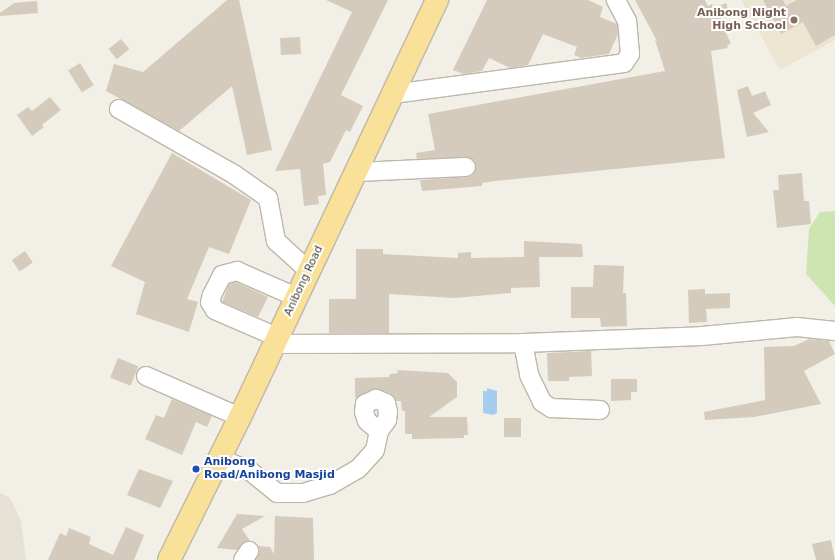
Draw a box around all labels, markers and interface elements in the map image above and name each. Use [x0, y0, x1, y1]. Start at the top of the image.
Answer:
place label: Anibong Night High School [697, 7, 786, 33]
marker: Anibong Night High School [789, 15, 799, 25]
street label: Anibong Road [282, 244, 326, 318]
place label: Anibong Road/Anibong Masjid [204, 456, 335, 482]
marker: Anibong Road/Anibong Masjid [191, 464, 201, 474]

